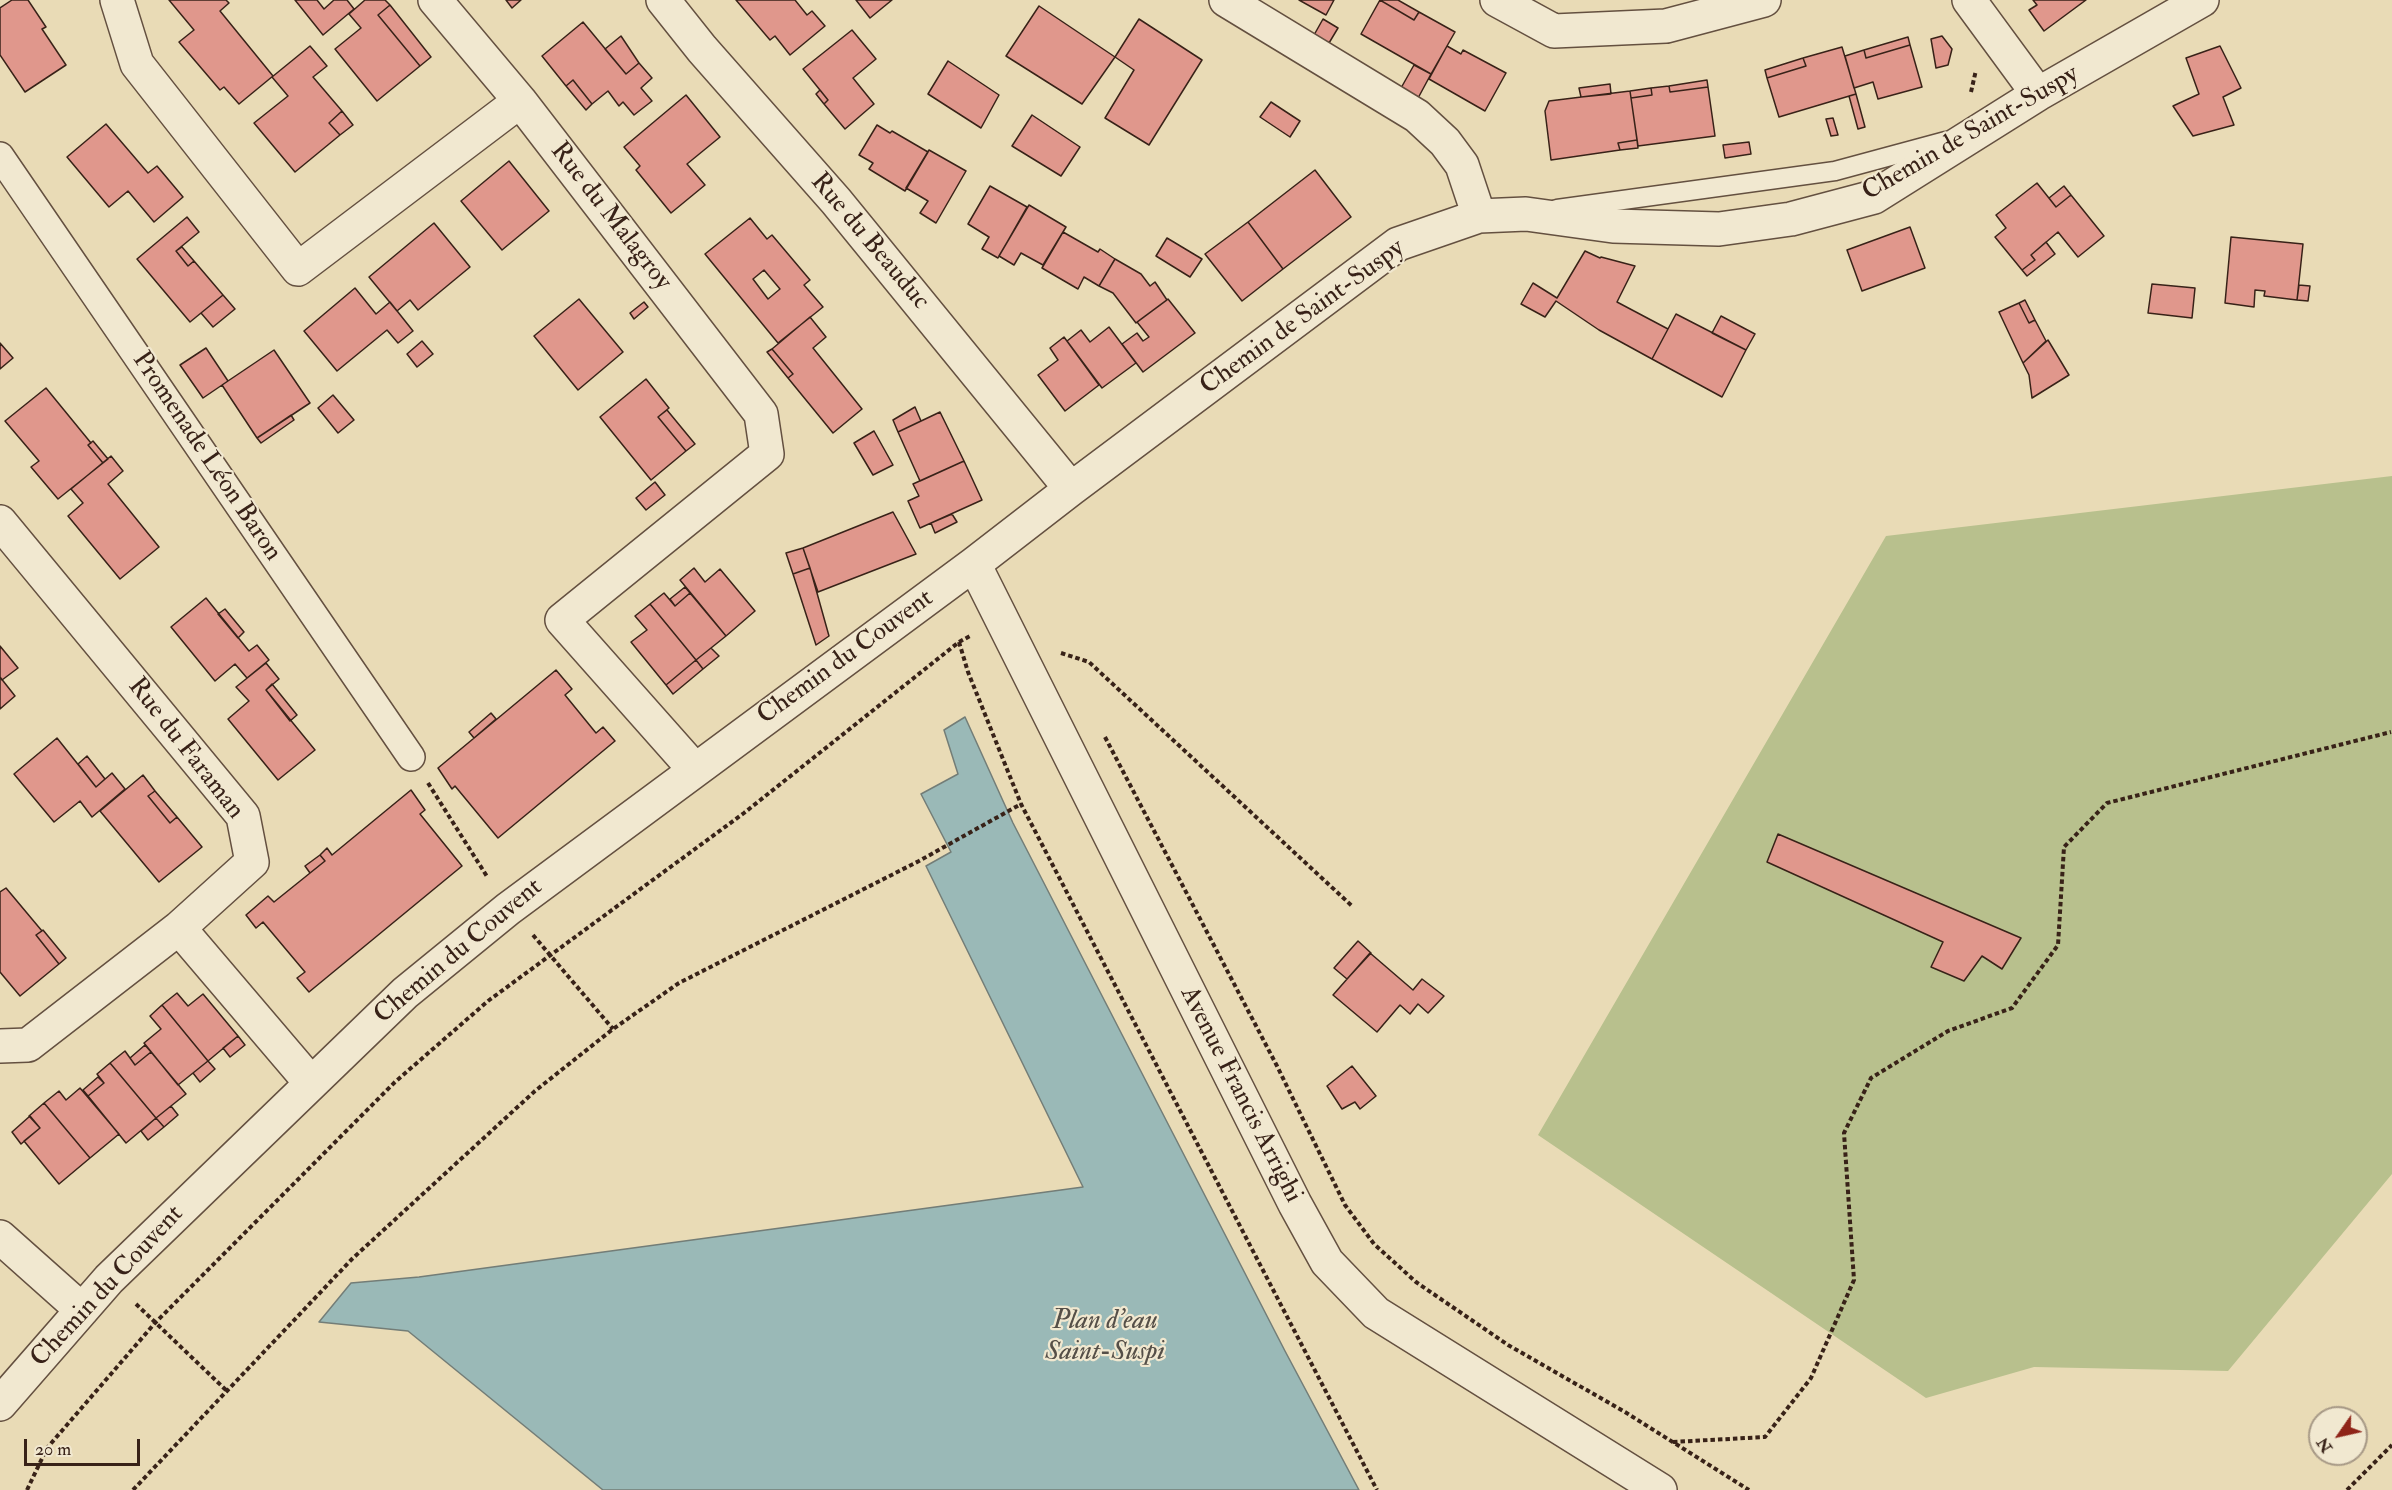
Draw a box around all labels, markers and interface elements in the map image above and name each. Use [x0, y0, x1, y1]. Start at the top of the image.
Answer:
street label: Chemin de Saint-Suspy [1857, 59, 2085, 209]
street label: Rue du Malagroy [543, 137, 677, 297]
street label: Rue du Beauduc [803, 167, 935, 317]
street label: Chemin de Saint-Suspy [1195, 233, 1411, 403]
street label: Promenade Léon Baron [124, 346, 288, 568]
street label: Chemin du Couvent [752, 584, 940, 732]
street label: Rue du Faraman [120, 672, 250, 826]
street label: Chemin du Couvent [369, 873, 549, 1031]
street label: Avenue Francis Arrighi [1172, 982, 1308, 1208]
street label: Chemin du Couvent [25, 1200, 191, 1374]
water label: Plan d'eau Saint-Suspi [1045, 1306, 1165, 1369]
north arrow [2308, 1406, 2368, 1466]
scale bar [27, 1427, 142, 1465]
text: N [2312, 1433, 2337, 1456]
text: 20 m [35, 1438, 71, 1461]

